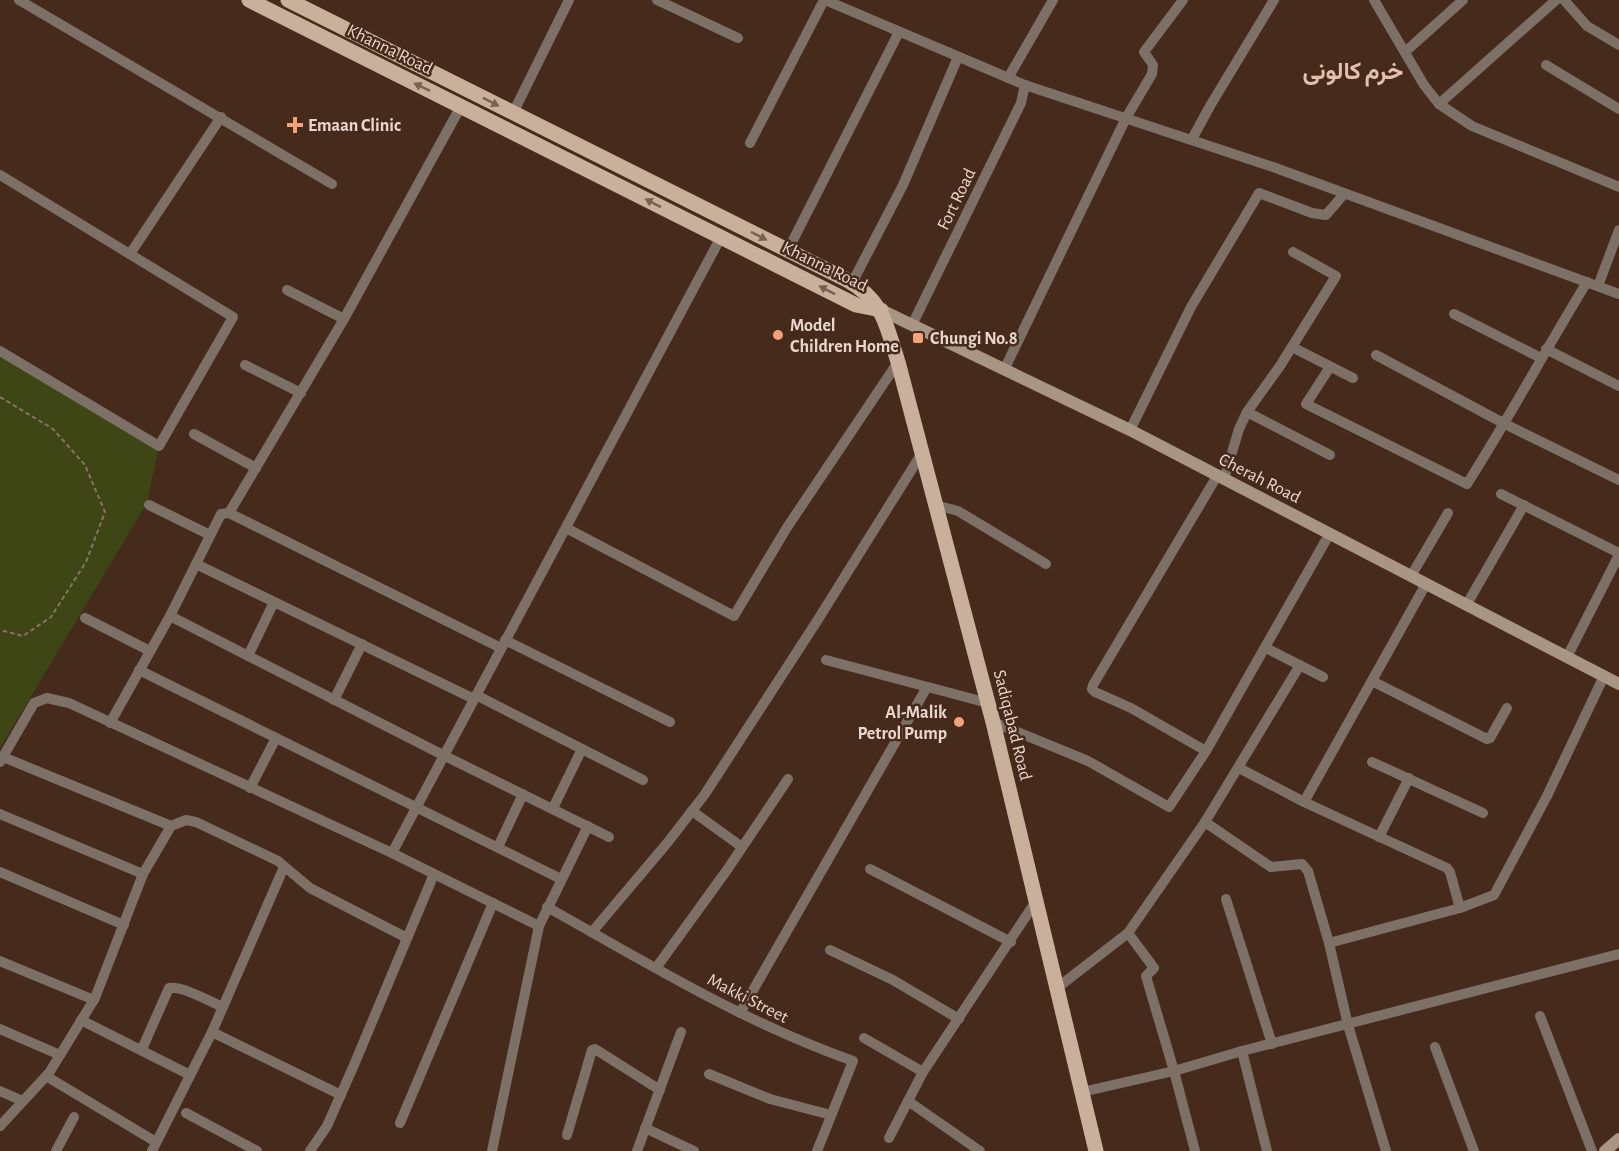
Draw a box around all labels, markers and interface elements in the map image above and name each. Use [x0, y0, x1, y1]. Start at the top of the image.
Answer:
street label: Khanna Road [344, 21, 435, 78]
district label: خرم کالونی [1303, 60, 1403, 87]
one-way arrow [414, 82, 431, 91]
one-way arrow [482, 97, 499, 106]
marker: Emaan Clinic [286, 116, 304, 134]
place label: Emaan Clinic [308, 117, 401, 135]
street label: Fort Road [934, 166, 979, 233]
one-way arrow [644, 198, 661, 207]
one-way arrow [751, 231, 768, 240]
street label: Khanna Road [779, 238, 870, 295]
one-way arrow [818, 286, 836, 296]
place label: Model Children Home [790, 317, 899, 356]
marker: Model Children Home [771, 328, 785, 342]
place label: Chungi No.8 [930, 330, 1018, 348]
marker: Chungi No.8 [911, 331, 925, 345]
street label: Cherah Road [1216, 451, 1303, 507]
street label: Sadiqabad Road [990, 668, 1034, 782]
place label: Al-Malik Petrol Pump [857, 704, 947, 743]
marker: Al-Malik Petrol Pump [952, 715, 966, 729]
street label: Makki Street [704, 971, 791, 1027]

